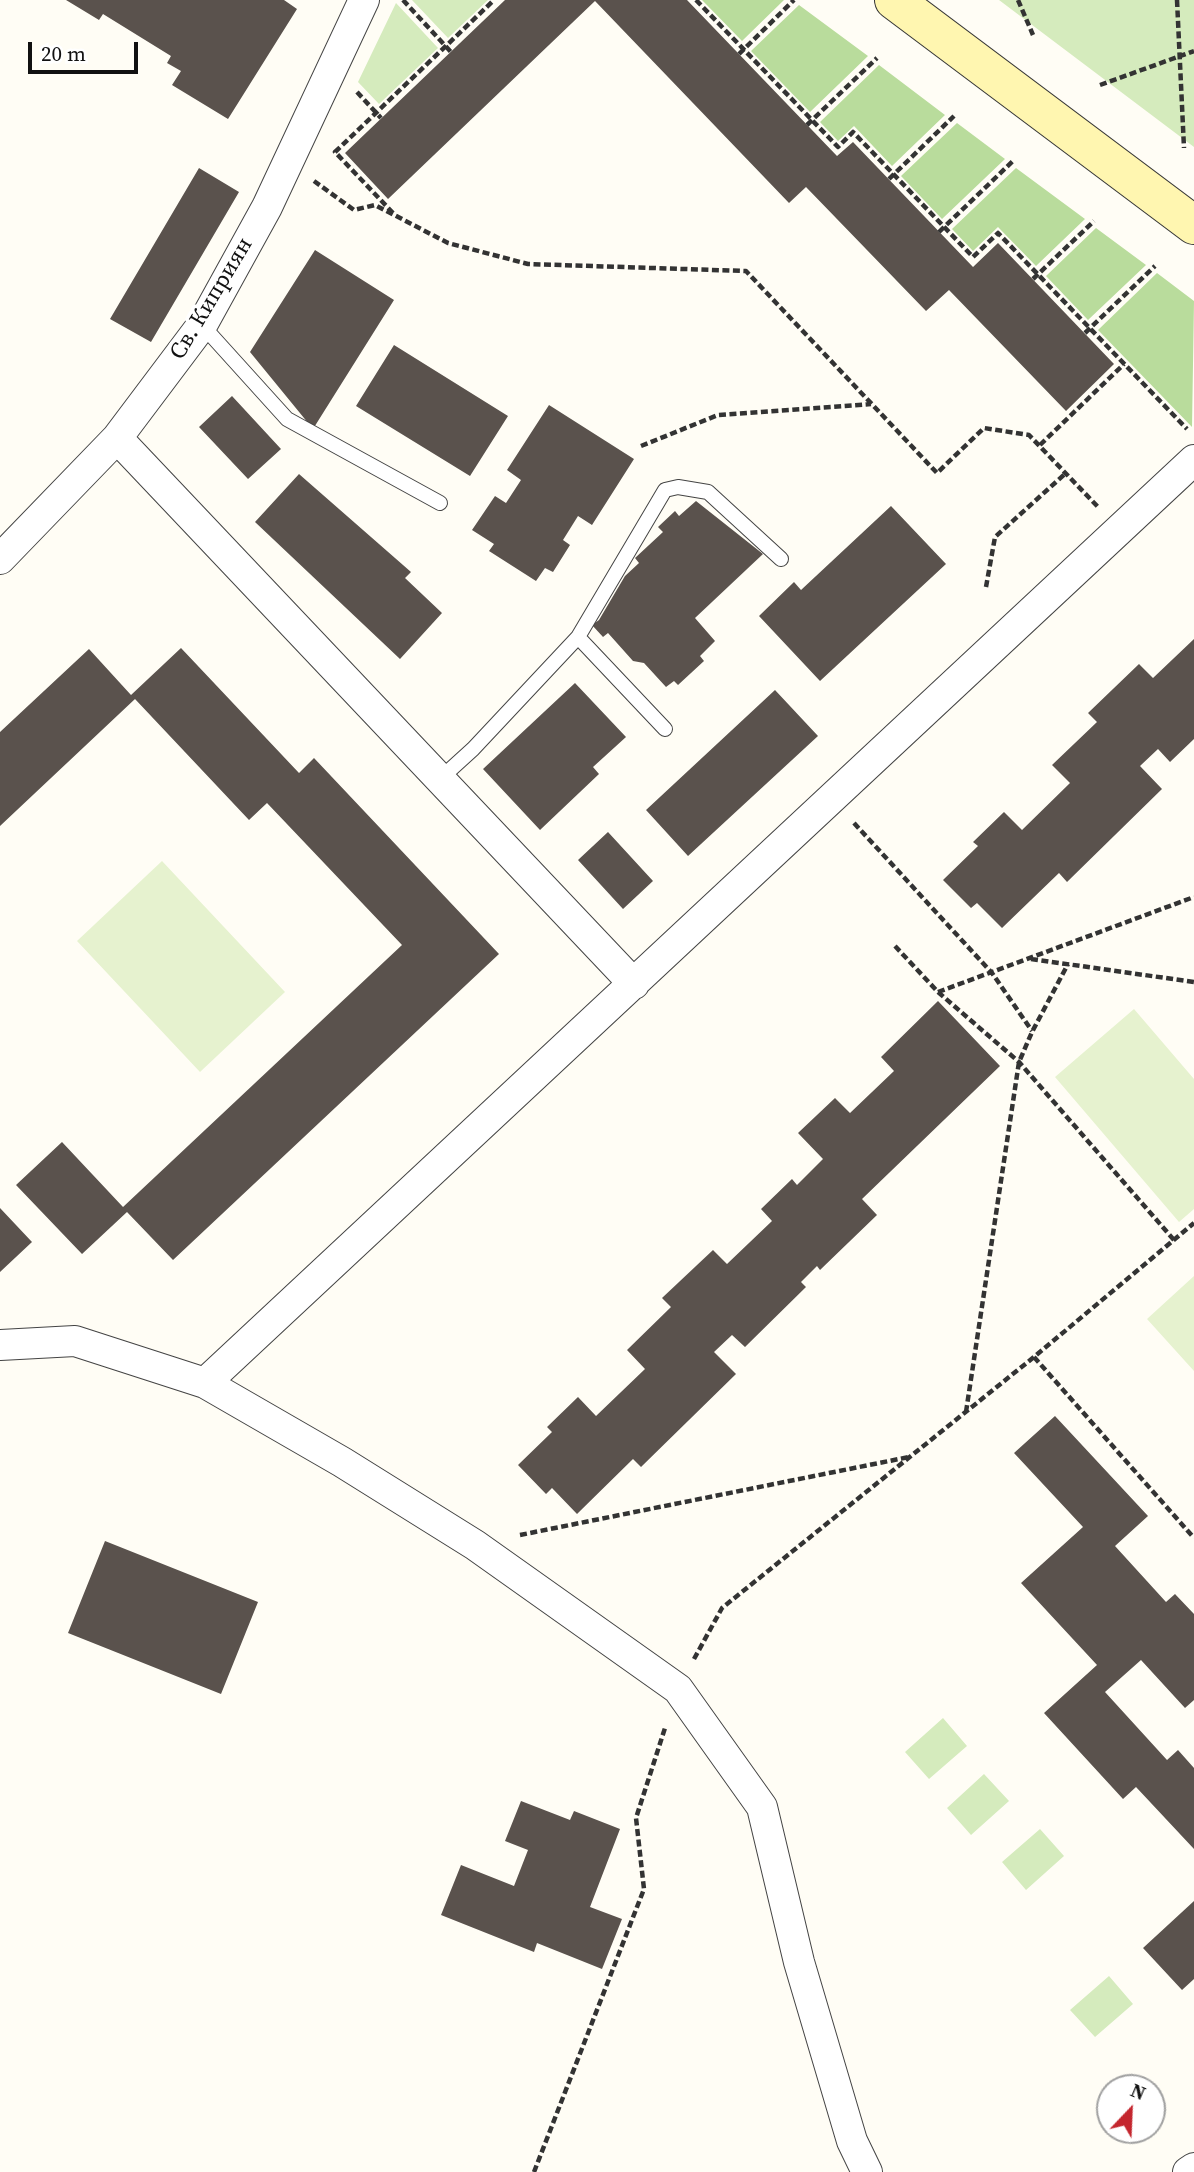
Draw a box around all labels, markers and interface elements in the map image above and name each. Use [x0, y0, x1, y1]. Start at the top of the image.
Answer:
scale bar [32, 28, 142, 72]
text: 20 m [41, 39, 86, 68]
street label: Св. Киприян [165, 233, 259, 365]
north arrow [1096, 2074, 1166, 2144]
text: N [1127, 2077, 1150, 2106]

